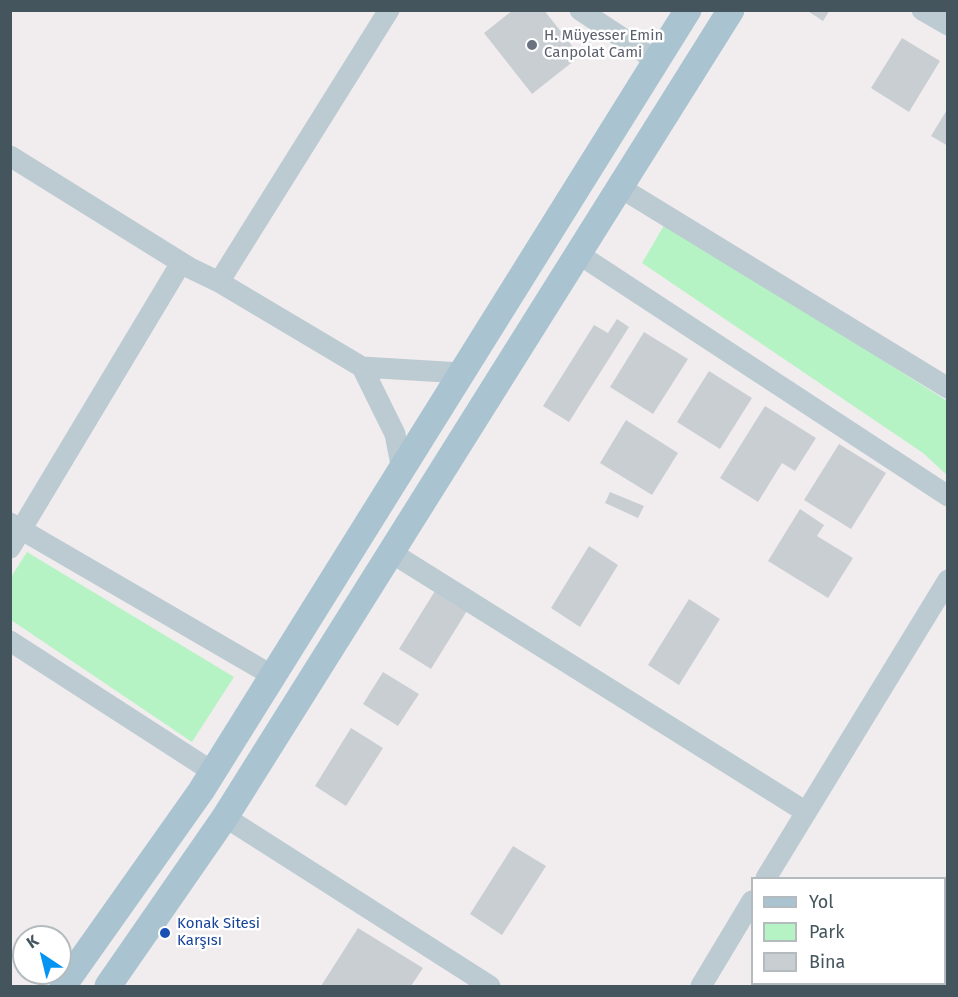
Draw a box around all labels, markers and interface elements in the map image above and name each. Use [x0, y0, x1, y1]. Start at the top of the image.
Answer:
place label: H. Müyesser Emin Canpolat Cami [544, 27, 663, 62]
marker: H. Müyesser Emin Canpolat Cami [525, 38, 539, 52]
legend [751, 877, 946, 985]
text: Yol [809, 891, 834, 913]
place label: Konak Sitesi Karşısı [177, 915, 260, 950]
text: Park [809, 921, 844, 943]
north arrow [12, 925, 72, 985]
marker: Konak Sitesi Karşısı [158, 926, 172, 940]
text: K [23, 931, 42, 952]
text: Bina [809, 951, 845, 973]

